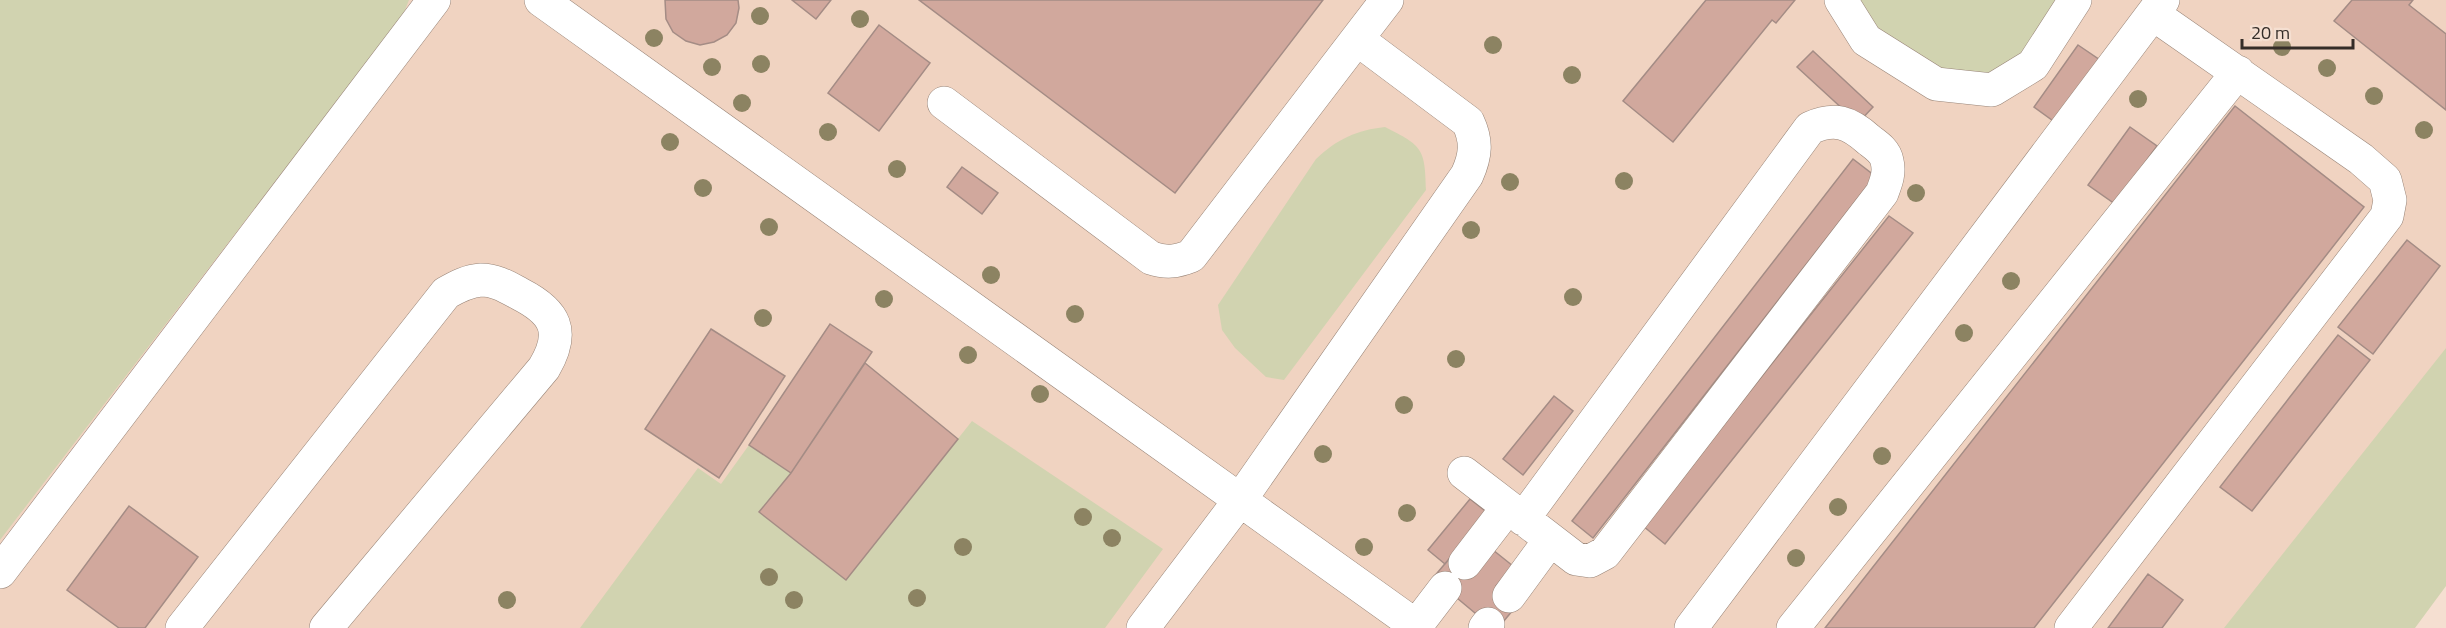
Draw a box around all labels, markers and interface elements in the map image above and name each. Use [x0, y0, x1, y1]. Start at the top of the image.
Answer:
scale bar [2242, 12, 2353, 50]
text: 20 m [2251, 19, 2290, 46]

